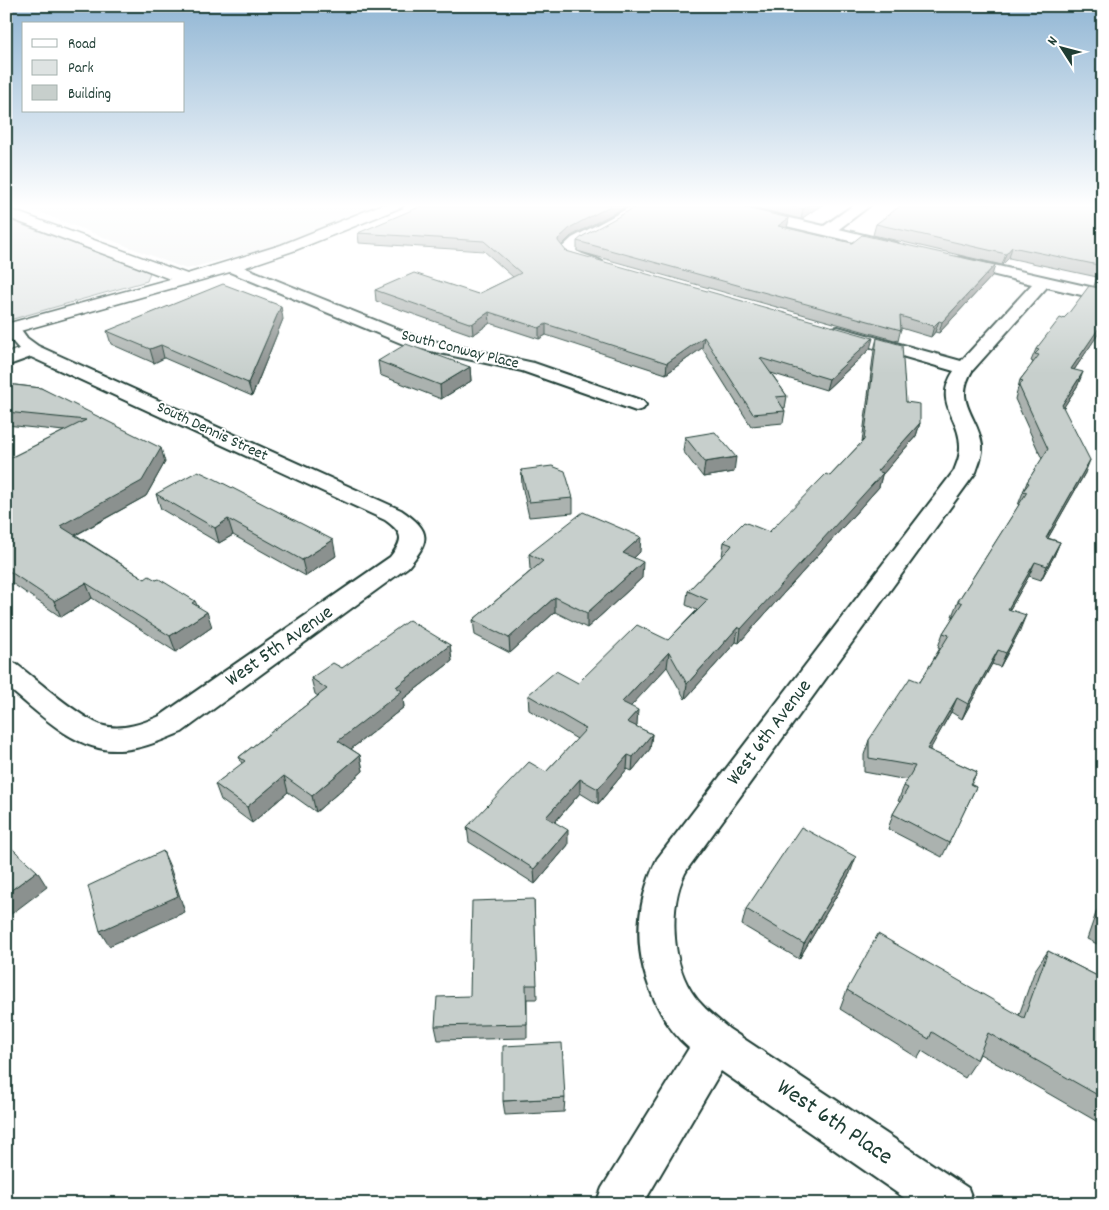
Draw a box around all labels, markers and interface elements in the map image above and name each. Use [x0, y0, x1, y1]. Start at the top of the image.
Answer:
legend [22, 22, 185, 112]
north arrow [1036, 22, 1086, 72]
text: N [1043, 33, 1063, 50]
text: Road [68, 34, 96, 56]
text: Park [68, 58, 94, 80]
text: Building [68, 84, 111, 106]
street label: South Conway Place [399, 324, 521, 376]
street label: South Dennis Street [153, 396, 271, 468]
street label: West 5th Avenue [220, 599, 340, 695]
street label: West 6th Avenue [721, 674, 819, 792]
street label: West 6th Place [769, 1071, 899, 1175]

